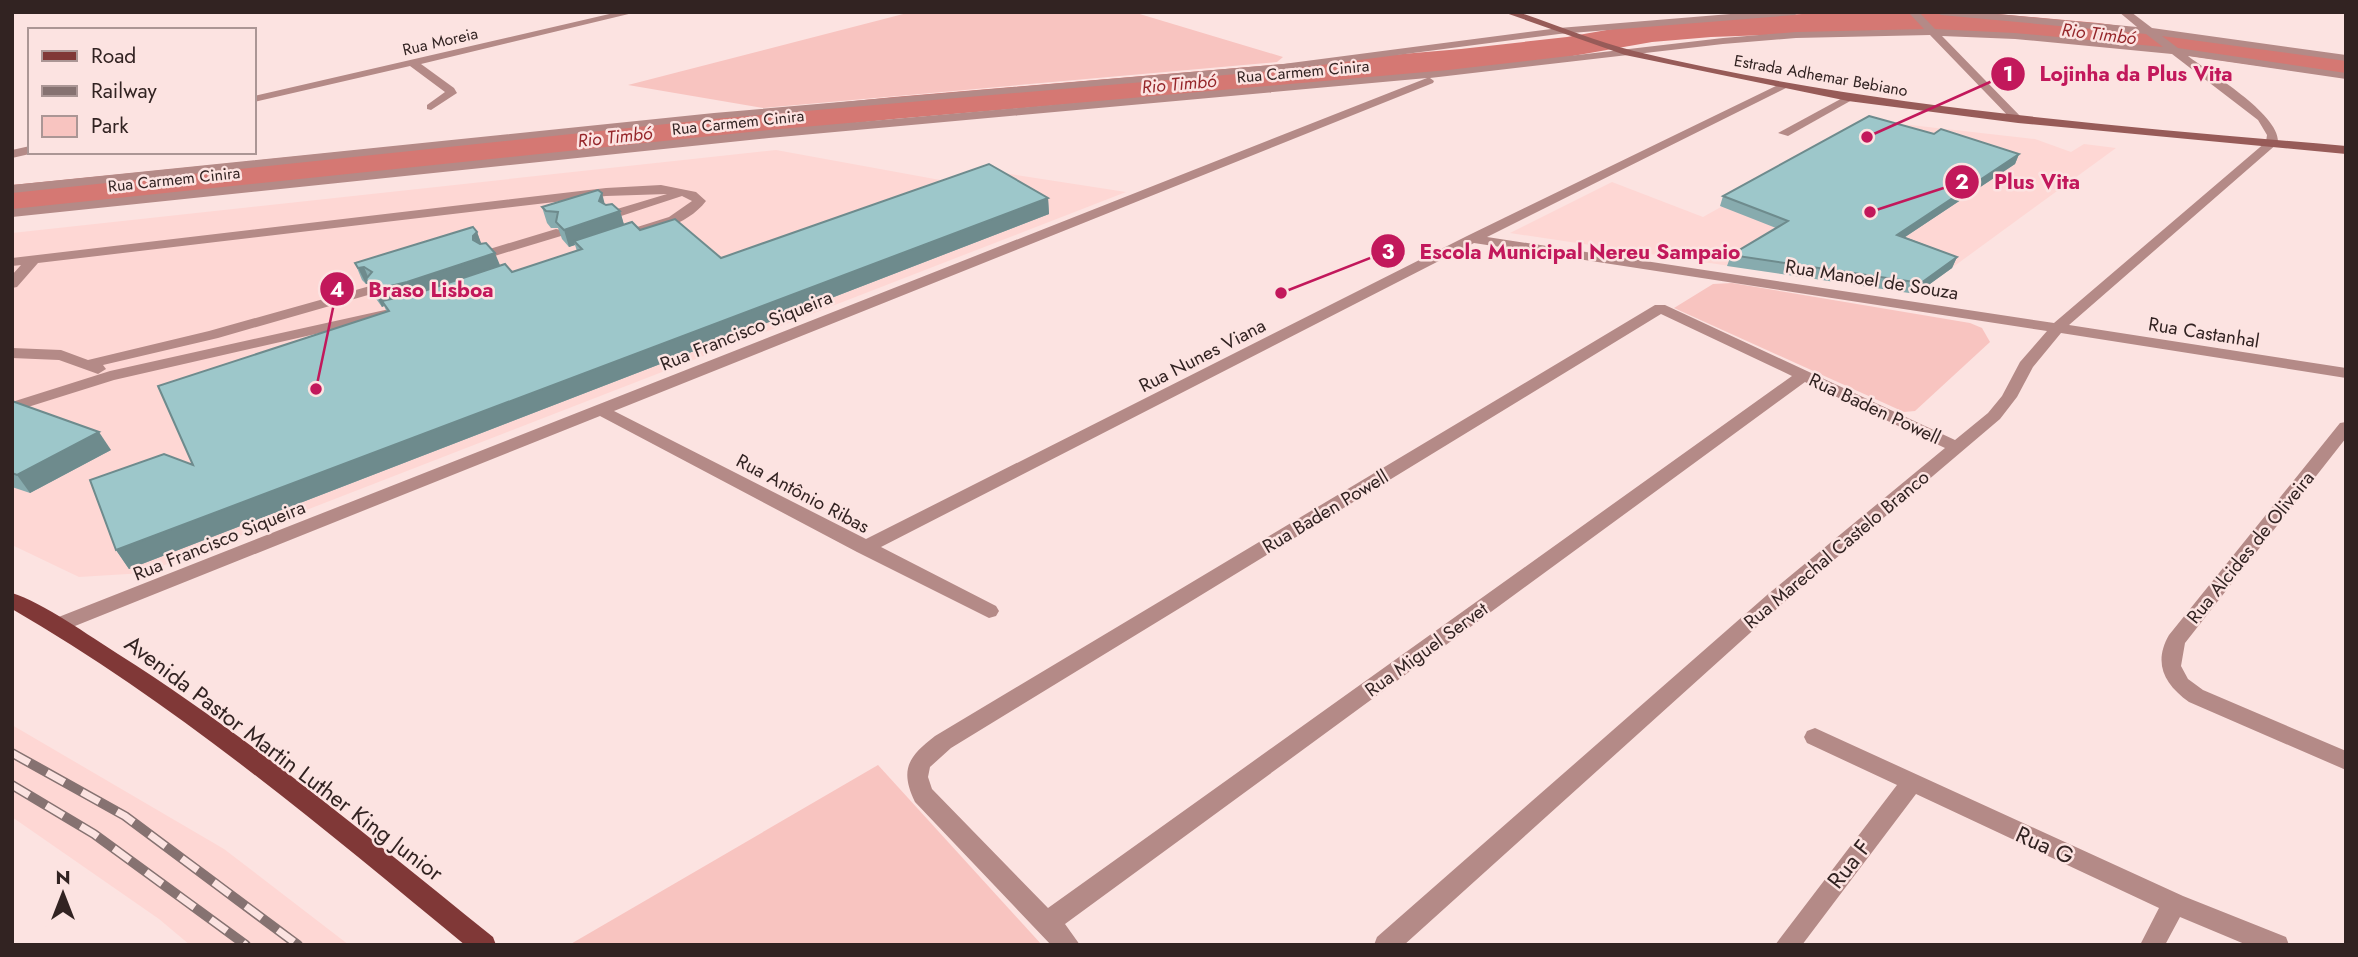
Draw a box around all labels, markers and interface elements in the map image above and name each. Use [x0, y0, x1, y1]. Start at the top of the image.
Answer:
water label: Rio Timbó [2060, 17, 2138, 52]
street label: Rua Moreia [400, 22, 480, 61]
legend [28, 28, 256, 154]
text: Road [91, 41, 136, 71]
street label: Estrada Adhemar Bebiano [1732, 49, 1910, 102]
callout: Lojinha da Plus Vita [1991, 53, 2247, 95]
street label: Rua Carmem Cinira [1236, 54, 1370, 89]
text: 1 [2003, 59, 2013, 89]
text: Lojinha da Plus Vita [2039, 59, 2233, 89]
water label: Rio Timbó [1140, 68, 1218, 100]
text: Railway [91, 76, 157, 106]
street label: Rua Carmem Cinira [671, 104, 805, 141]
text: Park [91, 111, 129, 141]
water label: Rio Timbó [576, 120, 654, 154]
street label: Rua Carmem Cinira [107, 161, 241, 198]
callout: Plus Vita [1945, 161, 2094, 203]
text: 2 [1955, 167, 1969, 197]
text: Plus Vita [1994, 167, 2080, 197]
callout: Escola Municipal Nereu Sampaio [1371, 230, 1755, 272]
text: 3 [1381, 237, 1395, 267]
text: Escola Municipal Nereu Sampaio [1420, 237, 1740, 267]
street label: Rua Manoel de Souza [1783, 252, 1961, 307]
callout: Braso Lisboa [320, 268, 508, 310]
text: 4 [330, 275, 344, 305]
text: Braso Lisboa [368, 275, 494, 305]
street label: Rua Francisco Siqueira [656, 284, 836, 377]
street label: Rua Castanhal [2146, 310, 2262, 355]
street label: Rua Nunes Viana [1134, 312, 1270, 399]
street label: Rua Baden Powell [1804, 366, 1945, 451]
street label: Rua Antônio Ribas [731, 447, 874, 540]
street label: Rua Baden Powell [1257, 463, 1393, 560]
street label: Rua Marechal Castelo Branco [1738, 464, 1935, 635]
street label: Rua Alcides de Oliveira [2180, 465, 2320, 629]
street label: Rua Francisco Siqueira [129, 494, 309, 587]
street label: Rua Miguel Servet [1359, 595, 1494, 703]
street label: Avenida Pastor Martin Luther King Junior [118, 627, 451, 889]
street label: Rua G [2010, 817, 2080, 873]
street label: Rua F [1819, 832, 1879, 896]
north arrow [28, 859, 98, 929]
text: N [55, 864, 71, 891]

